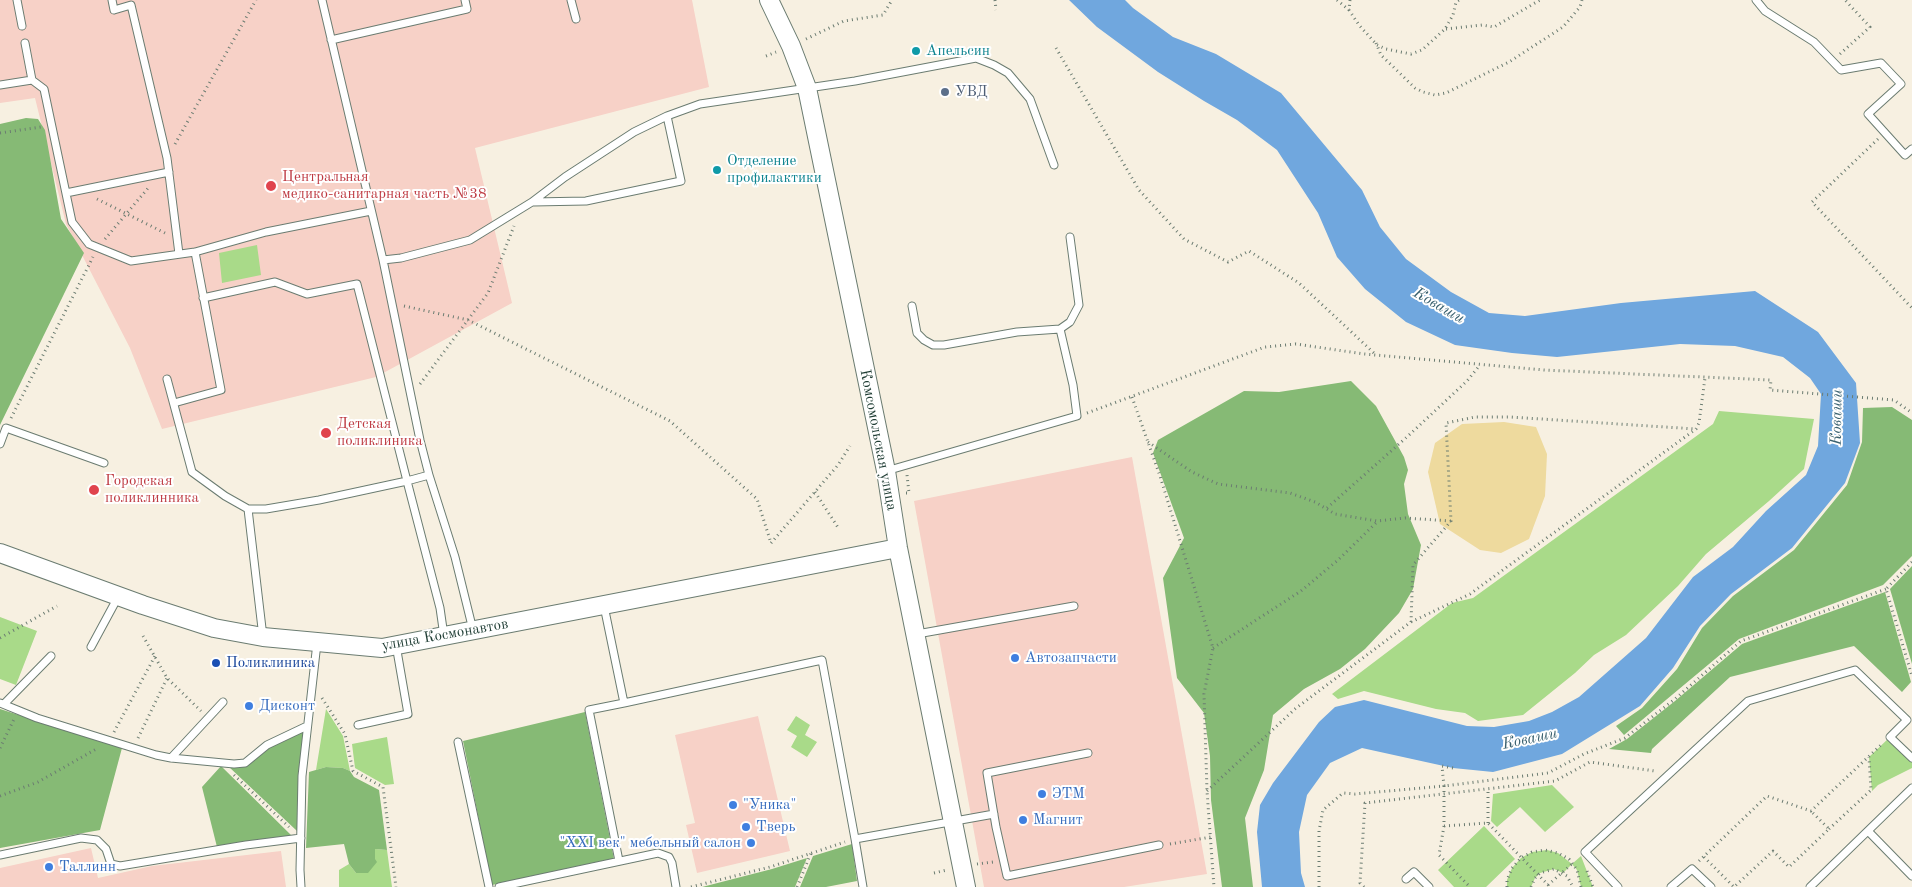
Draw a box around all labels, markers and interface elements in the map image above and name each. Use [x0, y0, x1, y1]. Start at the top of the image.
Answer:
place label: Апельсин [926, 42, 990, 60]
marker: Апельсин [910, 45, 922, 57]
place label: УВД [955, 83, 988, 101]
marker: УВД [939, 86, 951, 98]
place label: Отделение профилактики [727, 152, 822, 187]
marker: Отделение профилактики [711, 164, 723, 176]
place label: Центральная медико-санитарная часть №38 [282, 168, 487, 203]
marker: Центральная медико-санитарная часть №38 [264, 179, 278, 193]
water label: Коваши [1410, 284, 1468, 328]
street label: Комсомольская улица [855, 368, 901, 512]
water label: Коваши [1827, 389, 1847, 445]
place label: Детская поликлиника [337, 415, 423, 450]
marker: Детская поликлиника [319, 426, 333, 440]
place label: Городская поликлинника [105, 472, 199, 507]
marker: Городская поликлинника [87, 483, 101, 497]
street label: улица Космонавтов [380, 615, 510, 655]
place label: Автозапчасти [1025, 649, 1117, 667]
marker: Автозапчасти [1009, 652, 1021, 664]
place label: Поликлиника [226, 654, 315, 672]
marker: Поликлиника [210, 657, 222, 669]
place label: Дисконт [259, 697, 315, 715]
marker: Дисконт [243, 700, 255, 712]
water label: Коваши [1501, 724, 1559, 754]
place label: ЭТМ [1052, 785, 1085, 803]
marker: ЭТМ [1036, 788, 1048, 800]
place label: "Уника" [743, 796, 796, 814]
marker: "Уника" [727, 799, 739, 811]
place label: Магнит [1033, 811, 1083, 829]
marker: Магнит [1017, 814, 1029, 826]
place label: Тверь [756, 818, 796, 836]
marker: Тверь [740, 821, 752, 833]
place label: "XXI век" мебельный салон [560, 834, 741, 852]
marker: "XXI век" мебельный салон [745, 837, 757, 849]
place label: Таллинн [59, 858, 116, 876]
marker: Таллинн [43, 861, 55, 873]

